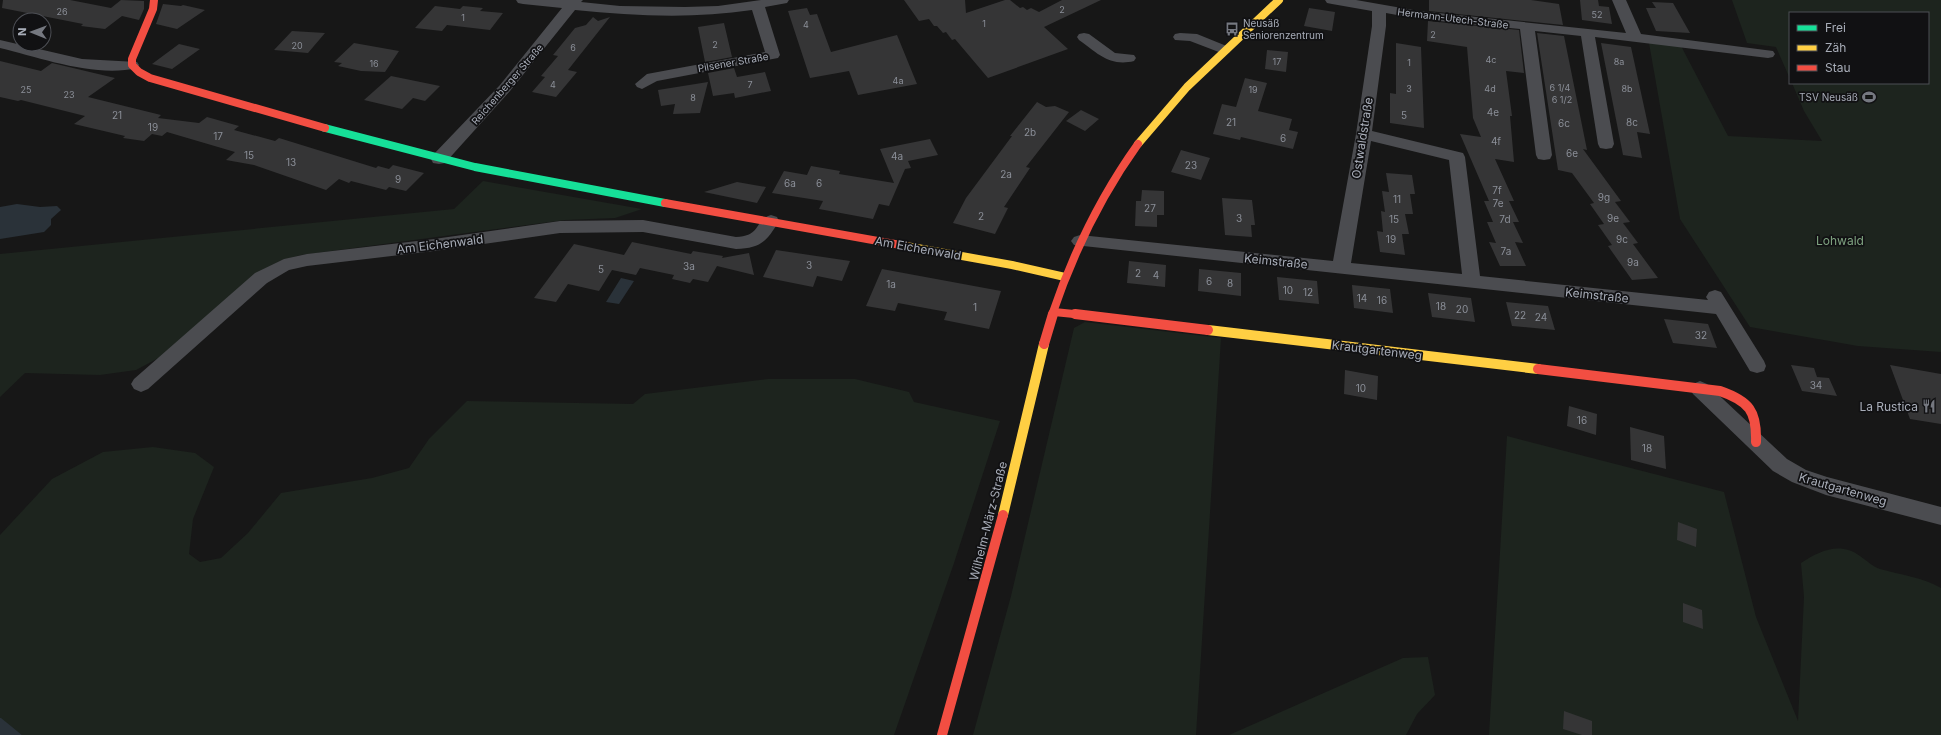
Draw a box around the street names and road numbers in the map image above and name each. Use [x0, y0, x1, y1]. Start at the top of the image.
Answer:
street label: Hermann-Utech-Straße [1397, 5, 1509, 31]
street label: Reichenberger Straße [469, 41, 545, 127]
street label: Pilsener Straße [697, 50, 770, 74]
street label: Ostwaldstraße [1348, 96, 1376, 180]
street label: Am Eichenwald [396, 231, 484, 257]
street label: Am Eichenwald [874, 233, 962, 263]
street label: Keimstraße [1243, 250, 1309, 272]
street label: Keimstraße [1564, 284, 1630, 306]
street label: Krautgartenweg [1331, 337, 1423, 363]
street label: Wilhelm-März-Straße [966, 460, 1010, 582]
street label: Krautgartenweg [1797, 469, 1889, 509]

